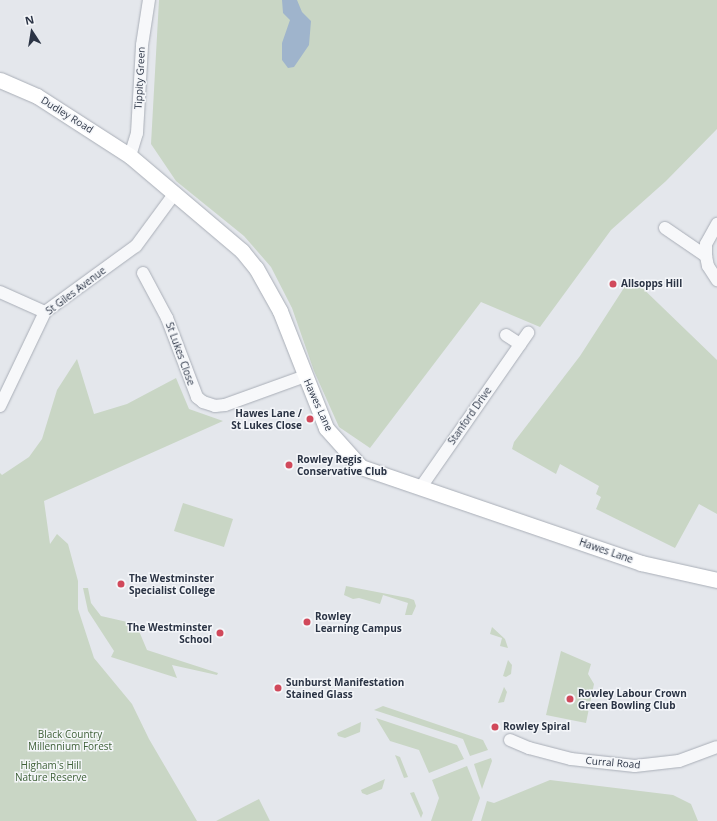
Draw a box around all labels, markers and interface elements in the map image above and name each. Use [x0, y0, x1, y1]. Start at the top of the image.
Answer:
north arrow [12, 12, 52, 52]
text: N [23, 12, 35, 28]
street label: Tippity Green [132, 46, 148, 110]
street label: Dudley Road [39, 94, 95, 136]
street label: St Giles Avenue [44, 265, 108, 317]
place label: Allsopps Hill [621, 278, 682, 290]
marker: Allsopps Hill [608, 279, 618, 289]
street label: St Lukes Close [163, 321, 197, 387]
street label: Hawes Lane [301, 377, 335, 433]
street label: Stanford Drive [446, 385, 494, 447]
place label: Hawes Lane / St Lukes Close [231, 407, 302, 430]
marker: Hawes Lane / St Lukes Close [305, 414, 315, 424]
place label: Rowley Regis Conservative Club [297, 453, 387, 476]
marker: Rowley Regis Conservative Club [284, 460, 294, 470]
street label: Hawes Lane [577, 536, 635, 566]
place label: The Westminster Specialist College [129, 572, 215, 596]
marker: The Westminster Specialist College [116, 579, 126, 589]
place label: Rowley Learning Campus [315, 610, 402, 634]
marker: Rowley Learning Campus [302, 617, 312, 627]
place label: The Westminster School [127, 621, 212, 644]
marker: The Westminster School [215, 628, 225, 638]
place label: Sunburst Manifestation Stained Glass [286, 676, 404, 700]
marker: Sunburst Manifestation Stained Glass [273, 683, 283, 693]
place label: Rowley Labour Crown Green Bowling Club [578, 687, 687, 710]
marker: Rowley Labour Crown Green Bowling Club [565, 694, 575, 704]
place label: Rowley Spiral [503, 721, 570, 733]
marker: Rowley Spiral [490, 722, 500, 732]
park label: Black Country Millennium Forest [28, 728, 112, 752]
street label: Curral Road [585, 755, 641, 771]
park label: Higham's Hill Nature Reserve [15, 759, 87, 782]

